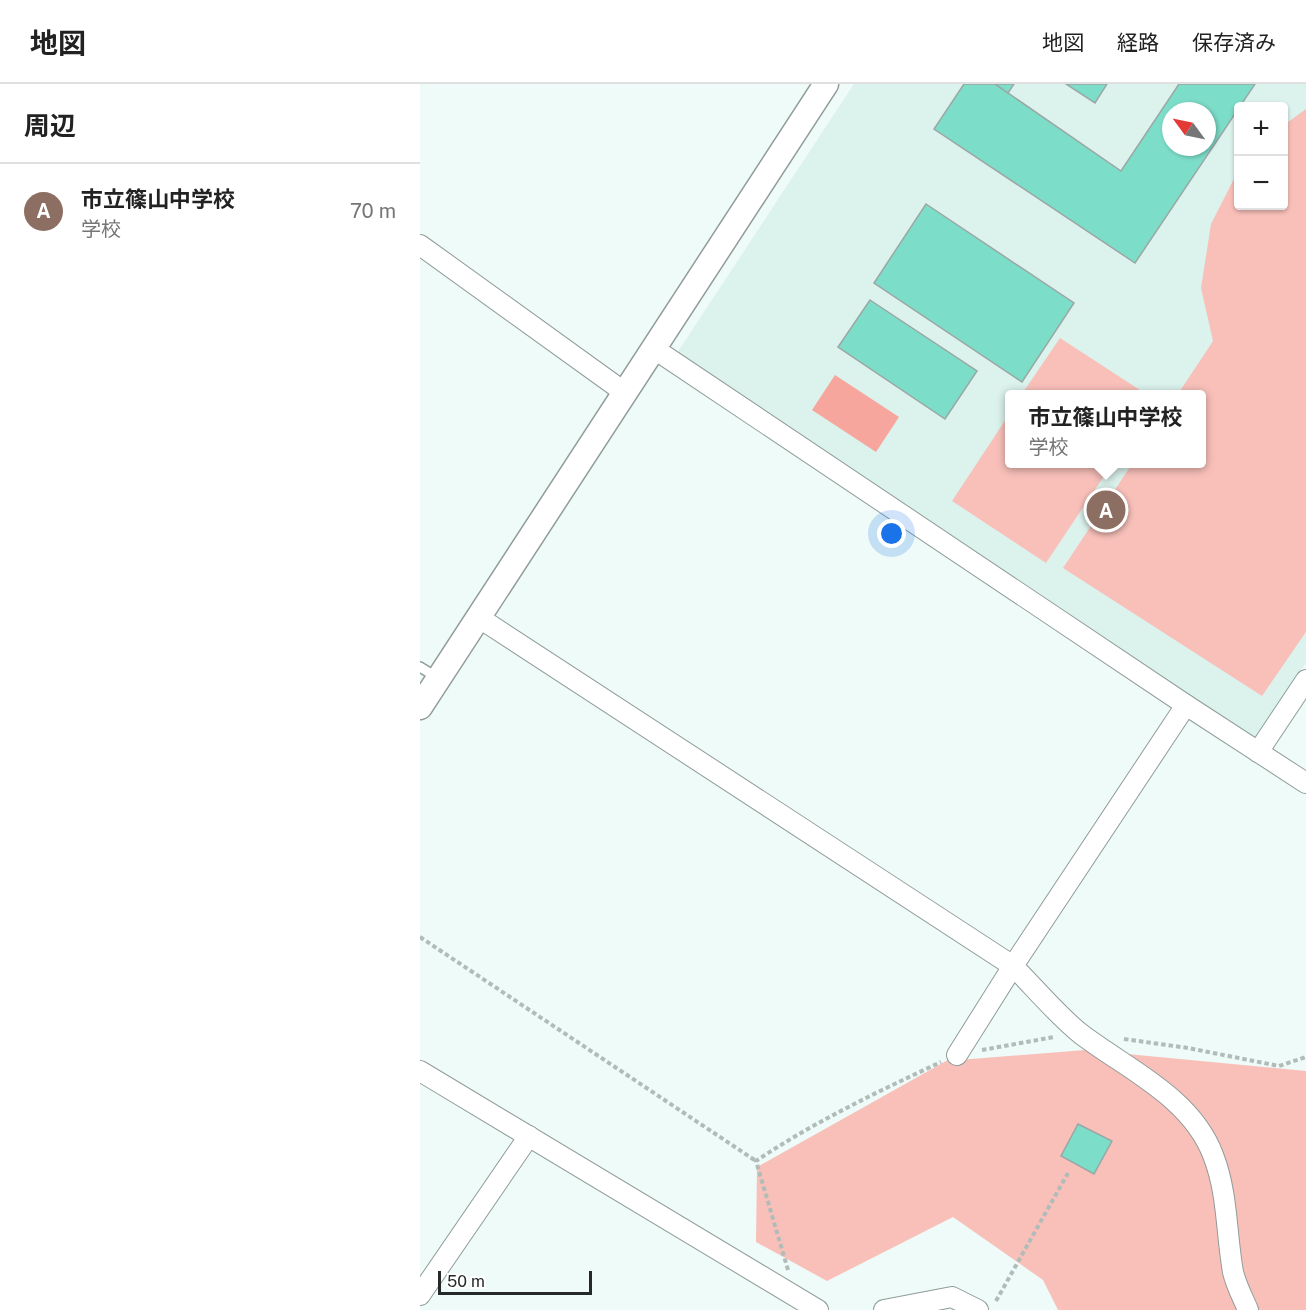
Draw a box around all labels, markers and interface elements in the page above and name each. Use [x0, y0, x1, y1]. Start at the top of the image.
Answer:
text: 地図 [30, 26, 86, 59]
text: 地図 [1042, 30, 1084, 55]
text: 経路 [1117, 30, 1159, 55]
text: 保存済み [1192, 30, 1276, 55]
north arrow [1162, 102, 1216, 156]
map controls [1234, 102, 1288, 210]
button: + [1234, 102, 1288, 156]
text: 周辺 [24, 110, 76, 141]
button: − [1234, 156, 1288, 210]
text: 市立篠山中学校 [81, 186, 235, 212]
text: A [36, 199, 51, 223]
text: 70 m [350, 199, 396, 223]
text: 学校 [81, 217, 121, 241]
popup [1005, 390, 1206, 468]
text: 市立篠山中学校 [1028, 404, 1183, 430]
text: 学校 [1028, 435, 1068, 459]
pin: A [1086, 488, 1126, 532]
your location [877, 519, 906, 548]
scale bar [438, 1268, 592, 1296]
text: 50 m [447, 1272, 485, 1291]

